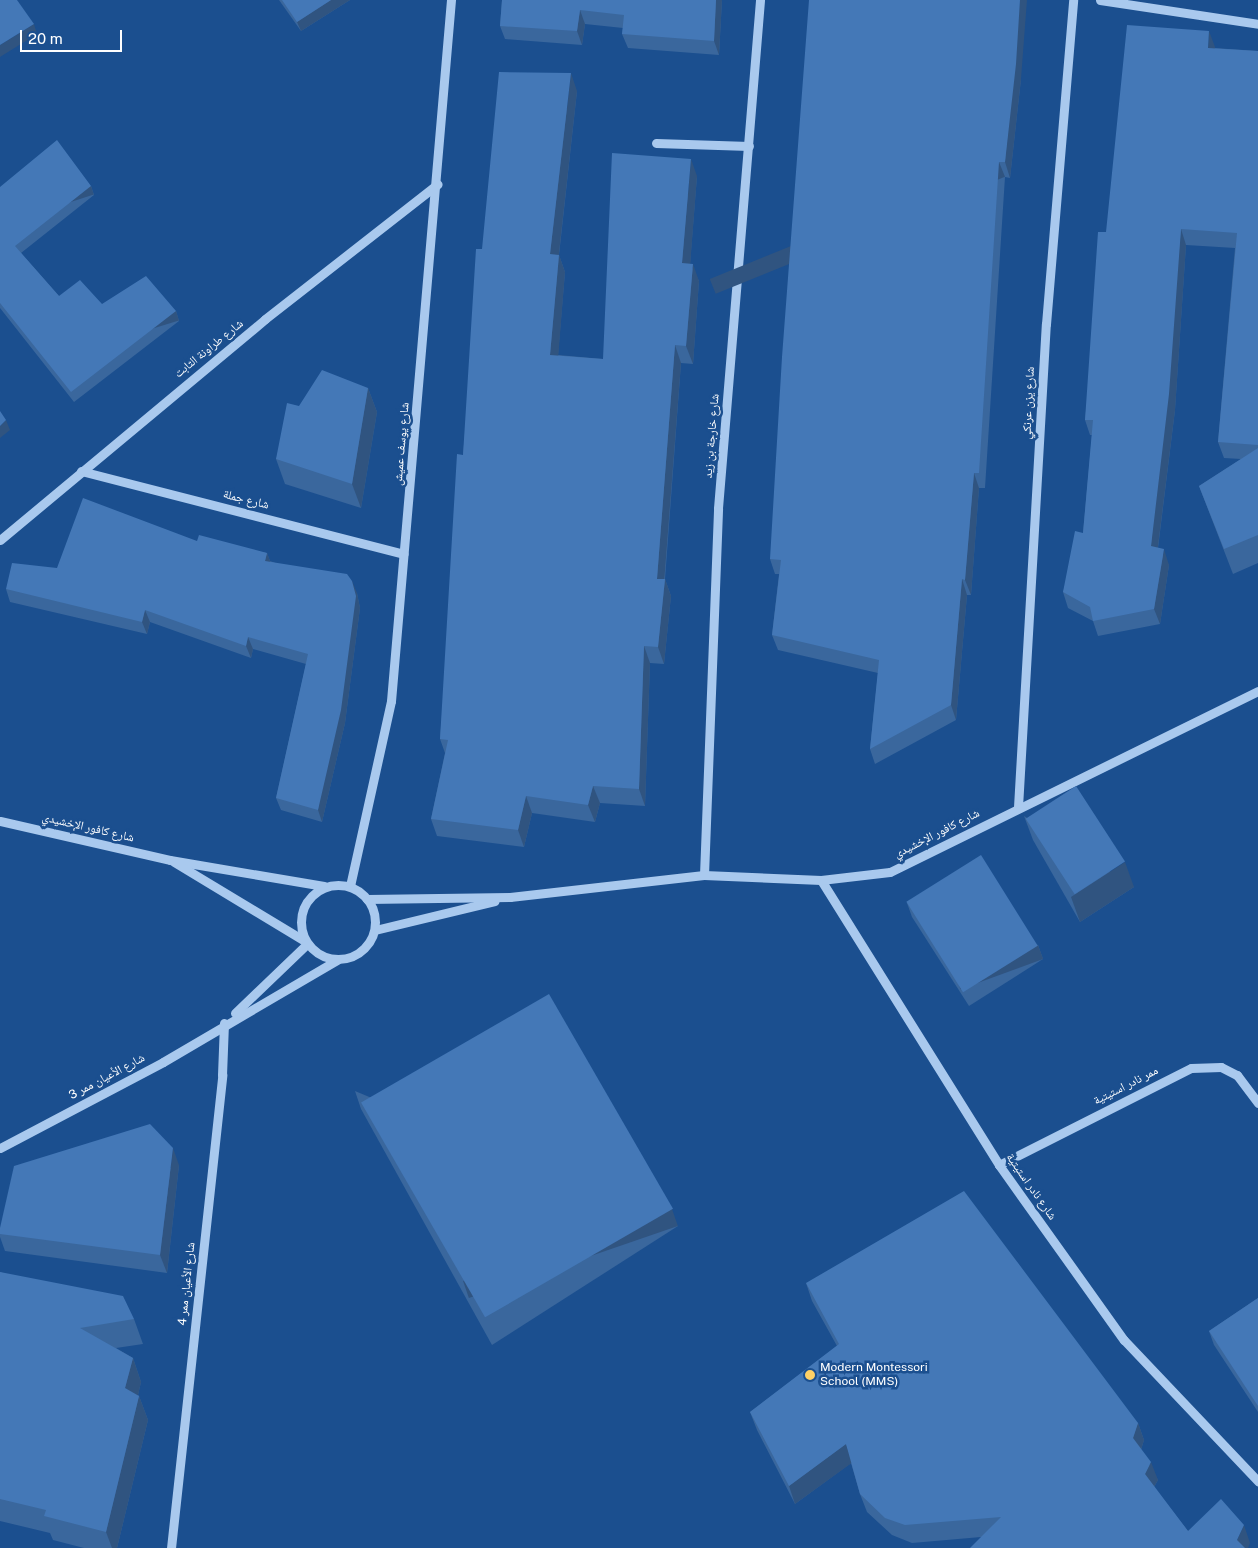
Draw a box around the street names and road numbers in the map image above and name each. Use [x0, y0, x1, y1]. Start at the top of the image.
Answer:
street label: شارع طراونة الثابت [172, 317, 246, 381]
street label: شارع يزن عرنكي [1020, 366, 1038, 440]
street label: شارع خارجة بن زيد [701, 393, 723, 479]
street label: شارع يوسف عميش [391, 402, 413, 486]
street label: شارع جملة [222, 487, 270, 513]
street label: شارع كافور الإخشيدي [892, 806, 982, 862]
street label: شارع كافور الإخشيدي [41, 810, 135, 846]
street label: شارع الأعيان ممر 3 [67, 1051, 147, 1103]
street label: ممر نادر استيتية [1091, 1064, 1161, 1108]
street label: شارع نادر استيتية [1003, 1151, 1059, 1223]
street label: شارع الأعيان ممر 4 [175, 1242, 199, 1326]

